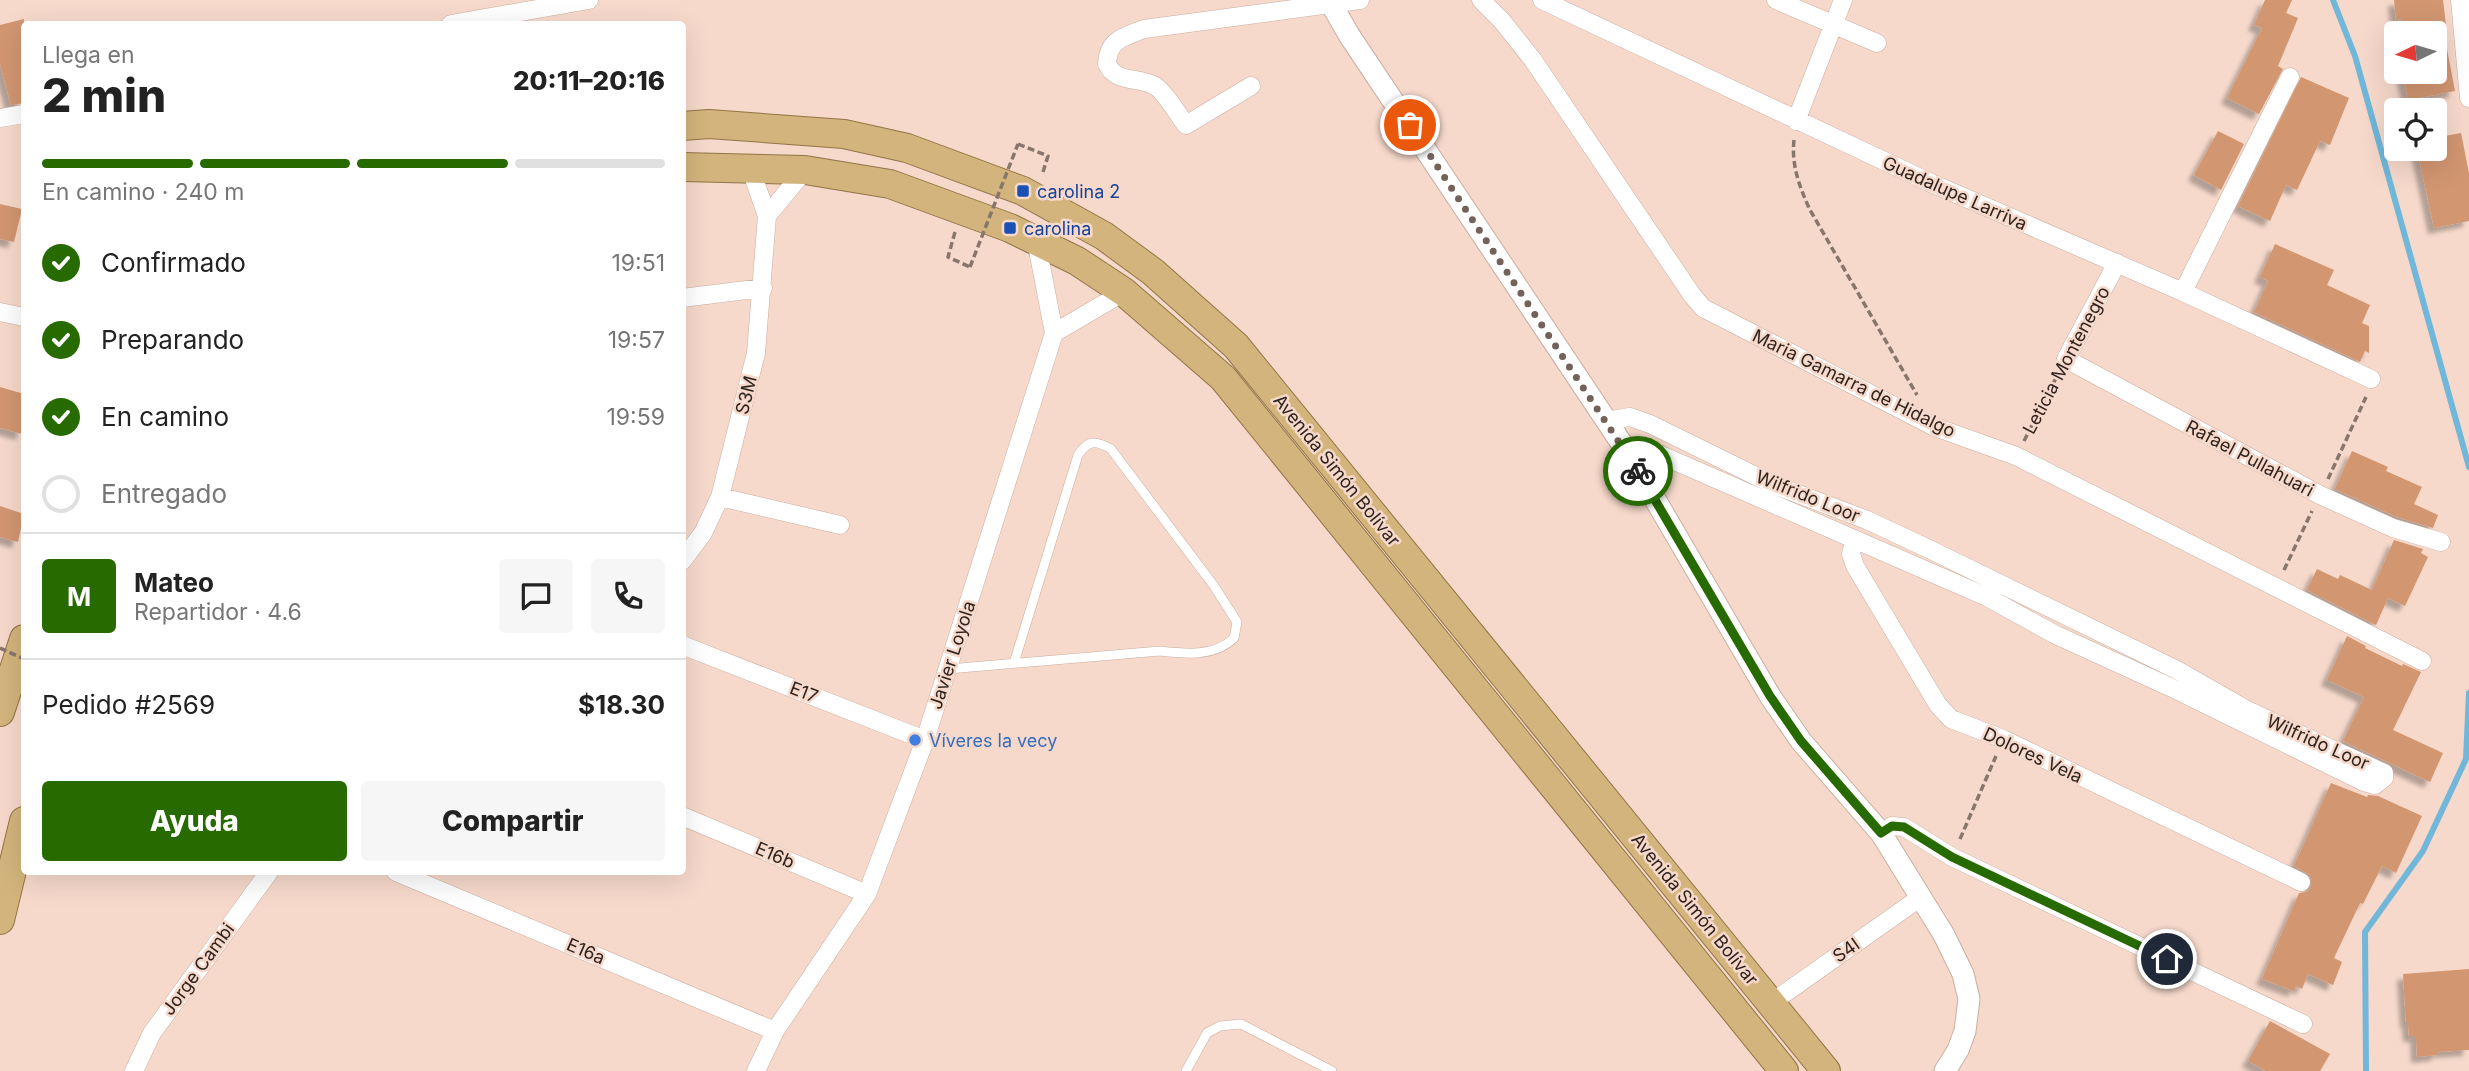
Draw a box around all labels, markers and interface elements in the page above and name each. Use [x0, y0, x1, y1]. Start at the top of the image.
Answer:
north arrow [2384, 21, 2446, 84]
map controls [2384, 21, 2447, 161]
text: Llega en [42, 41, 134, 69]
text: 20:11–20:16 [513, 65, 665, 96]
text: 2 min [42, 67, 166, 123]
pin [1380, 95, 1440, 155]
button: locate [2384, 98, 2447, 161]
icon: bag [1391, 106, 1429, 144]
street label: Guadalupe Larriva [1880, 152, 2030, 234]
text: En camino · 240 m [42, 178, 244, 206]
place label: carolina 2 [1037, 181, 1120, 202]
marker: carolina 2 [1015, 183, 1031, 199]
place label: carolina [1024, 218, 1091, 239]
marker: carolina [1002, 220, 1018, 236]
icon: check [42, 244, 80, 282]
text: Confirmado [101, 247, 246, 278]
text: 19:51 [611, 249, 665, 277]
street label: Leticia Montenegro [2018, 283, 2114, 437]
icon: check [42, 321, 80, 359]
text: Preparando [101, 324, 244, 355]
street label: Maria Gamarra de Hidalgo [1749, 325, 1959, 441]
text: 19:57 [608, 326, 665, 354]
street label: S3M [731, 374, 761, 416]
street label: Avenida Simón Bolívar [1269, 390, 1405, 550]
icon: check [42, 398, 80, 436]
text: En camino [101, 401, 229, 432]
text: 19:59 [607, 403, 665, 431]
street label: Rafael Pullahuari [2182, 415, 2318, 501]
courier [1603, 436, 1673, 506]
icon: bike [1619, 452, 1657, 490]
street label: Wilfrido Loor [1753, 466, 1863, 526]
text: Entregado [101, 478, 227, 509]
button: chat [499, 559, 573, 633]
button: phone [591, 559, 665, 633]
text: Mateo [134, 567, 214, 598]
text: M [67, 581, 91, 612]
text: Repartidor · 4.6 [134, 598, 302, 626]
street label: Javier Loyola [925, 598, 979, 712]
street label: E17 [787, 677, 821, 707]
text: Pedido #2569 [42, 689, 215, 720]
text: $18.30 [578, 689, 665, 720]
street label: Wilfrido Loor [2264, 710, 2373, 774]
street label: Dolores Vela [1980, 723, 2086, 787]
place label: Víveres la vecy [929, 730, 1057, 751]
marker: Víveres la vecy [907, 732, 923, 748]
button: Ayuda [42, 781, 347, 861]
button: Compartir [361, 781, 665, 861]
street label: Avenida Simón Bolívar [1627, 829, 1763, 989]
street label: E16b [752, 837, 798, 873]
street label: Jorge Cambi [158, 919, 238, 1019]
pin [2137, 929, 2197, 989]
street label: S4I [1829, 933, 1863, 967]
street label: E16a [564, 934, 608, 968]
icon: home [2148, 940, 2186, 978]

